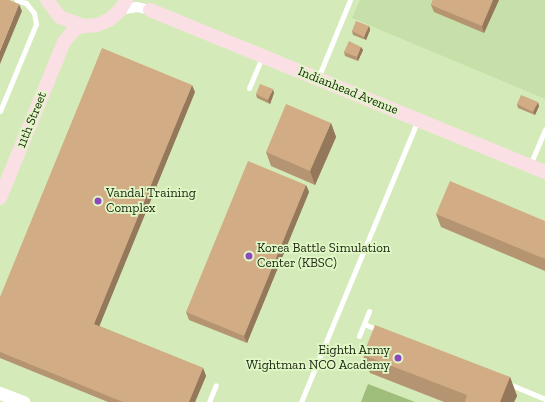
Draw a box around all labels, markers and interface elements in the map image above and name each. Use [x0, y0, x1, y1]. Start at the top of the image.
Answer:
street label: Indianhead Avenue [295, 64, 401, 118]
street label: 11th Street [14, 90, 50, 150]
place label: Vandal Training Complex [106, 186, 196, 217]
marker: Vandal Training Complex [93, 196, 103, 206]
place label: Korea Battle Simulation Center (KBSC) [257, 241, 390, 272]
marker: Korea Battle Simulation Center (KBSC) [244, 251, 254, 261]
place label: Eighth Army Wightman NCO Academy [246, 343, 390, 374]
marker: Eighth Army Wightman NCO Academy [393, 353, 403, 363]

